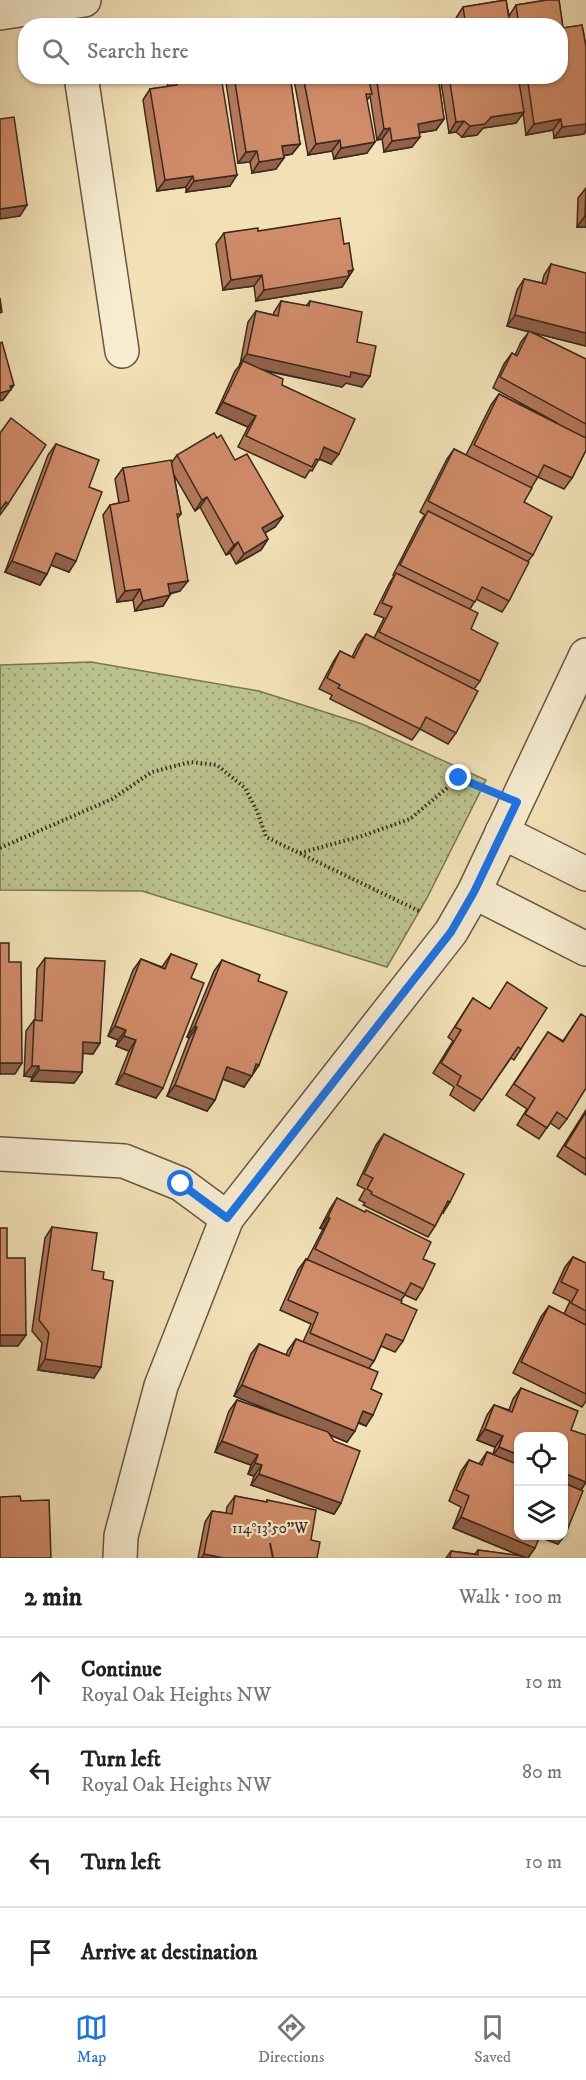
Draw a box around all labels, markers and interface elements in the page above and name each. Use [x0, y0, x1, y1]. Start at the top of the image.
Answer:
search box [18, 18, 568, 84]
icon: search [39, 35, 72, 68]
text: Search here [87, 38, 189, 65]
route end [445, 764, 471, 790]
route start [167, 1170, 193, 1196]
map controls [514, 1432, 568, 1540]
button: locate [514, 1432, 568, 1486]
button: layers [514, 1486, 568, 1540]
text: 114°13'50"W [232, 1519, 308, 1538]
text: 2 min [24, 1581, 82, 1614]
text: Walk · 100 m [459, 1585, 562, 1610]
text: Continue [81, 1656, 162, 1683]
icon: ahead [24, 1666, 57, 1699]
text: 10 m [525, 1670, 562, 1695]
text: Royal Oak Heights NW [81, 1683, 271, 1708]
text: Turn left [81, 1746, 161, 1773]
icon: left [24, 1756, 57, 1789]
text: 80 m [522, 1760, 562, 1785]
text: Royal Oak Heights NW [81, 1773, 271, 1798]
icon: left [24, 1846, 57, 1879]
text: Turn left [81, 1849, 161, 1876]
text: 10 m [525, 1850, 562, 1875]
icon: arrive [24, 1936, 57, 1969]
text: Arrive at destination [81, 1939, 258, 1966]
tab: Map [75, 2011, 108, 2067]
tab: Directions [258, 2011, 324, 2067]
tab: Saved [474, 2011, 511, 2067]

